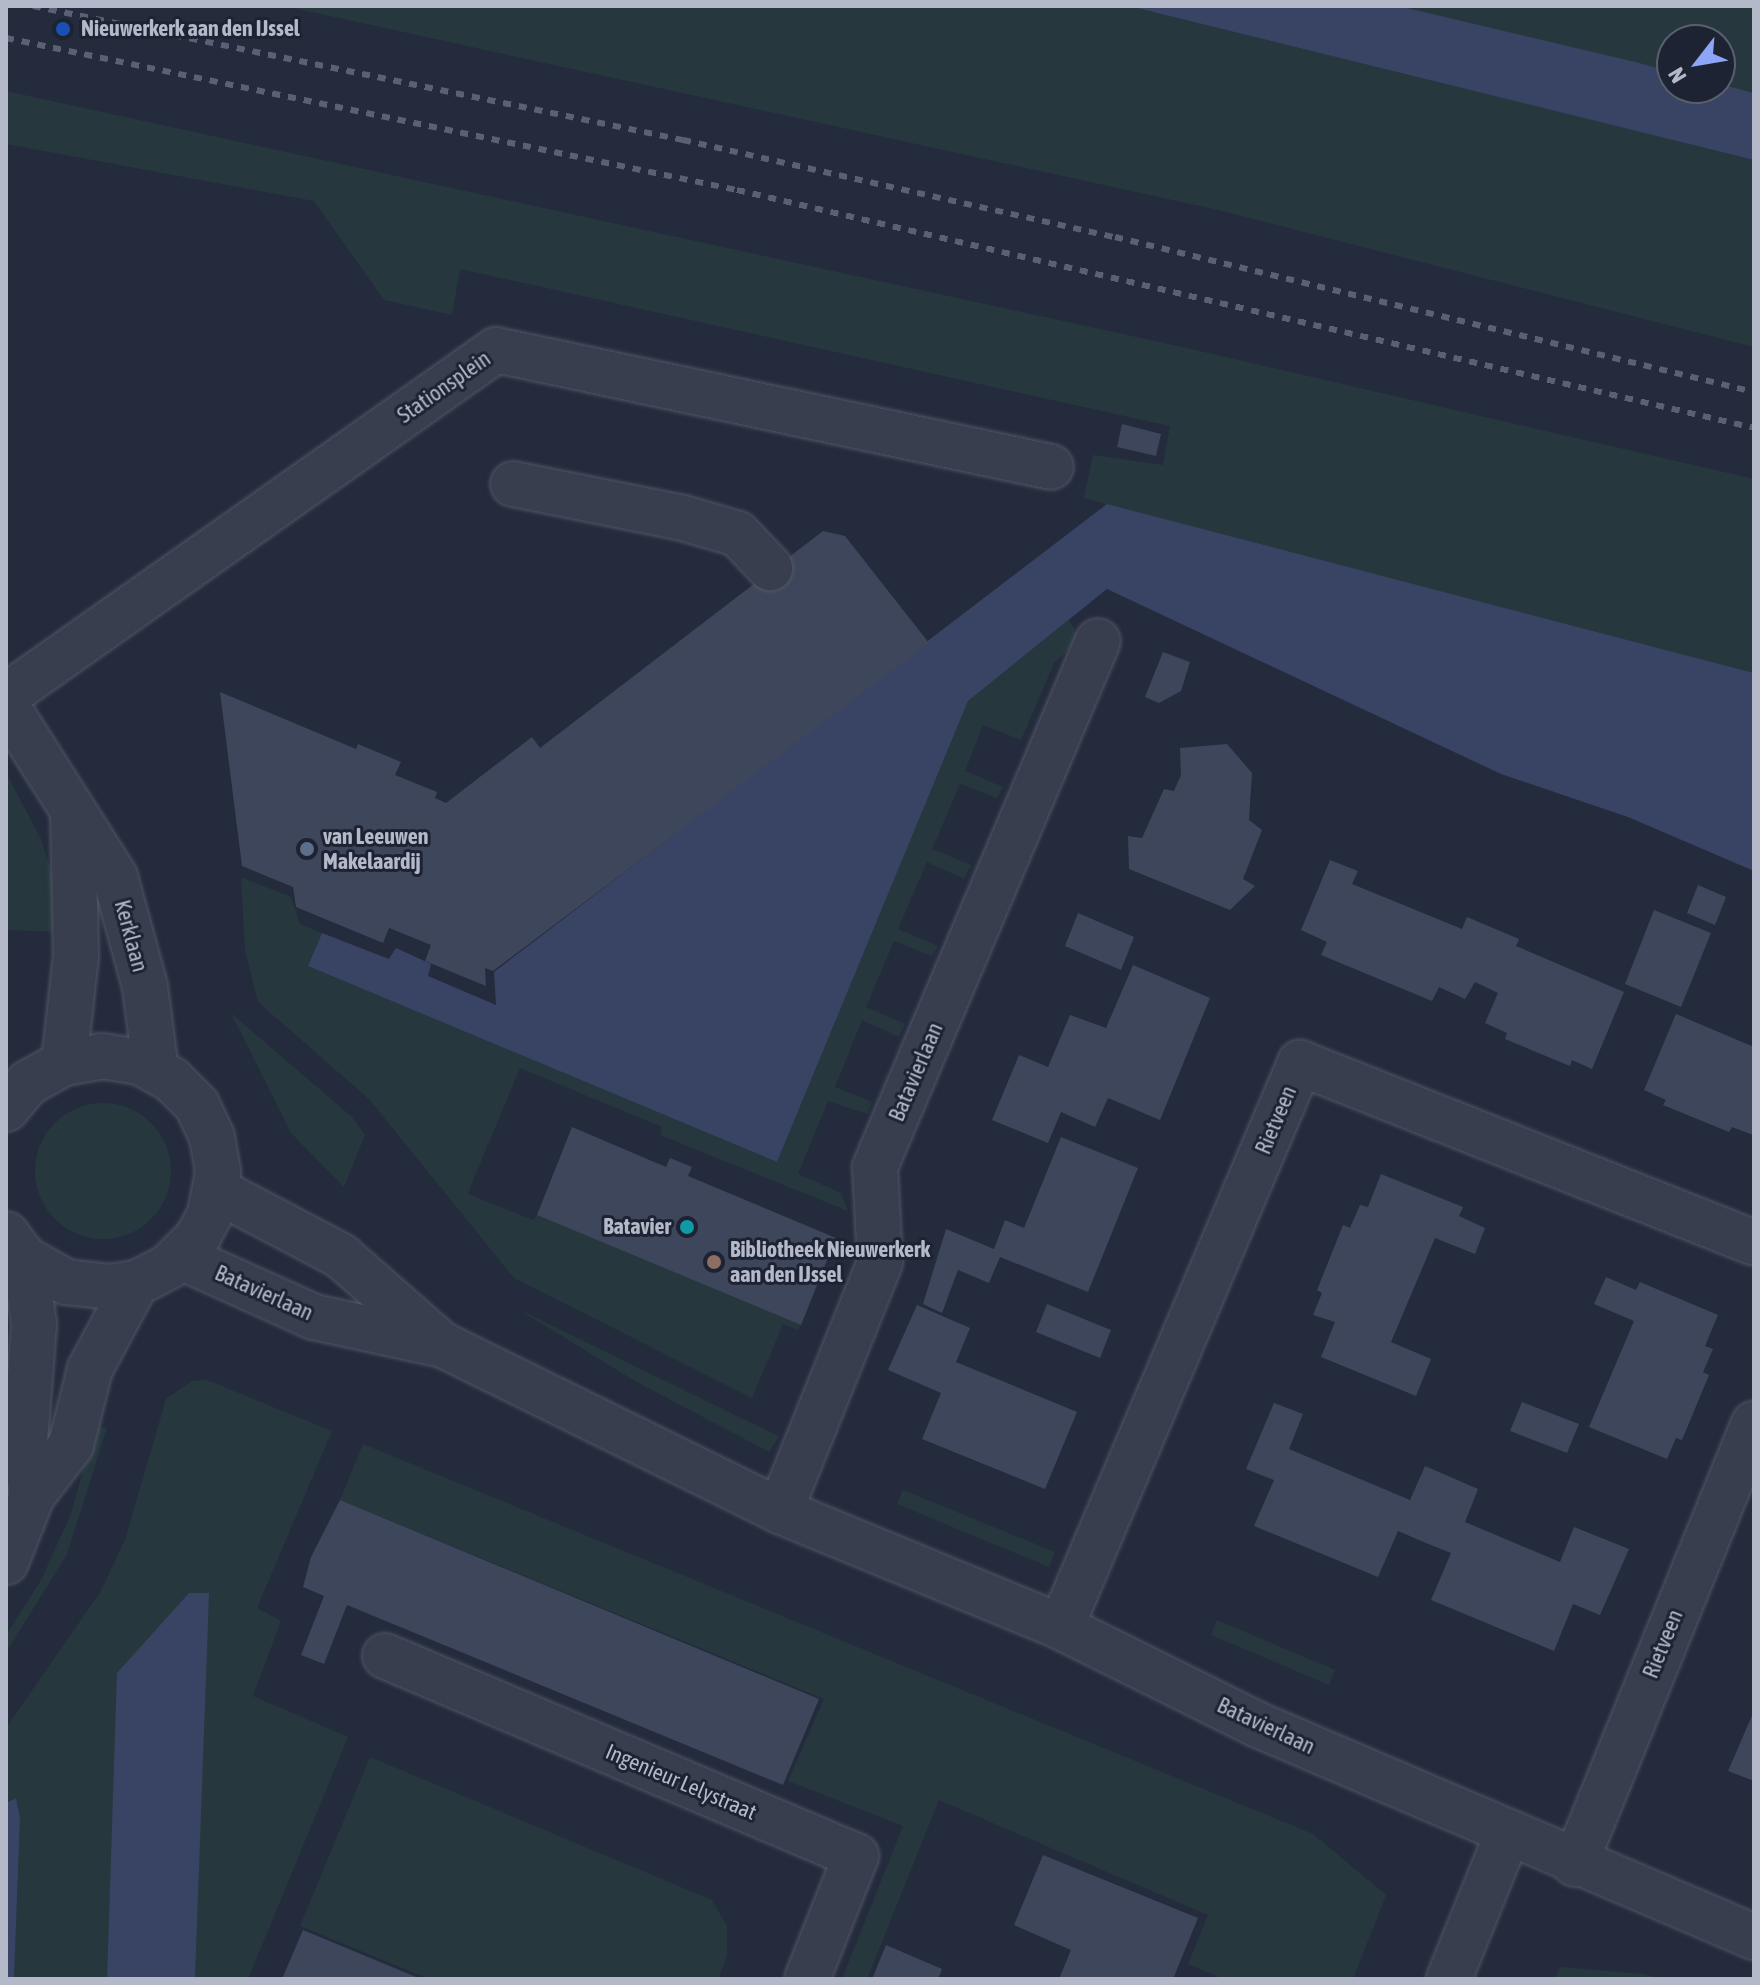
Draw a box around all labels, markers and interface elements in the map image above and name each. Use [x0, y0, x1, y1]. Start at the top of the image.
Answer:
place label: Nieuwerkerk aan den IJssel [81, 16, 300, 42]
marker: Nieuwerkerk aan den IJssel [52, 18, 74, 40]
north arrow [1656, 24, 1736, 104]
text: N [1663, 63, 1692, 88]
street label: Stationsplein [392, 345, 496, 429]
place label: van Leeuwen Makelaardij [323, 823, 428, 874]
marker: van Leeuwen Makelaardij [298, 840, 316, 858]
street label: Kerklaan [109, 897, 153, 975]
street label: Batavierlaan [883, 1019, 949, 1125]
street label: Rietveen [1250, 1082, 1302, 1158]
place label: Batavier [603, 1214, 671, 1240]
marker: Batavier [678, 1218, 696, 1236]
place label: Bibliotheek Nieuwerkerk aan den IJssel [730, 1236, 930, 1288]
marker: Bibliotheek Nieuwerkerk aan den IJssel [705, 1253, 723, 1271]
street label: Batavierlaan [211, 1260, 317, 1326]
street label: Rietveen [1637, 1606, 1689, 1682]
street label: Batavierlaan [1213, 1692, 1319, 1760]
street label: Ingenieur Lelystraat [602, 1738, 760, 1826]

